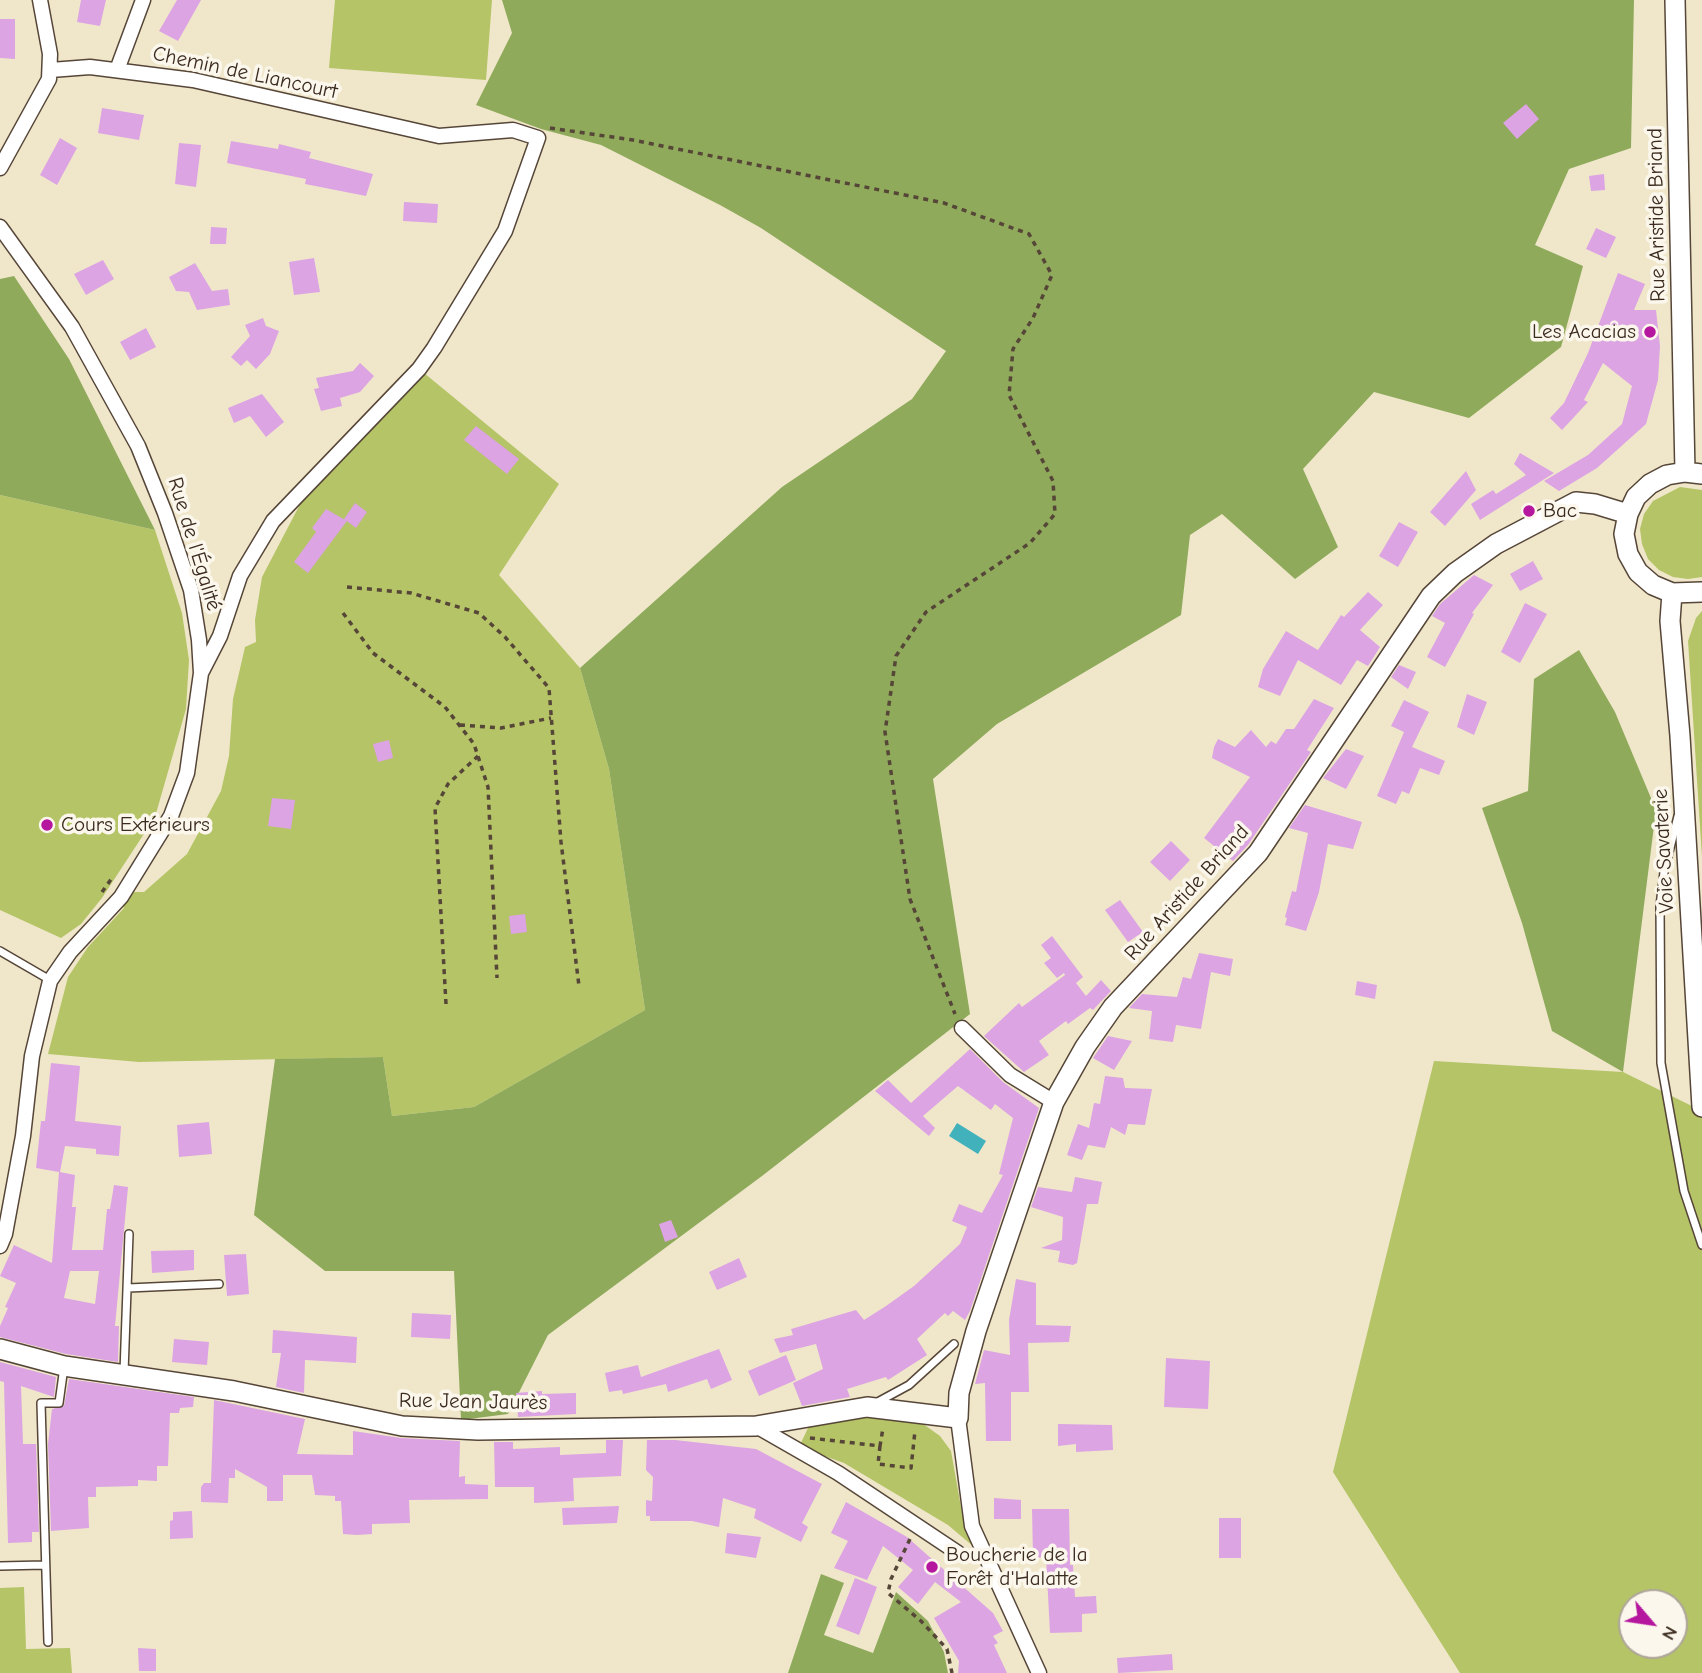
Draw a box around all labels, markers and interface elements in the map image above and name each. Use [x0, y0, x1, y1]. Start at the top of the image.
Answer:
street label: Chemin de Liancourt [150, 41, 340, 105]
street label: Rue Aristide Briand [1643, 128, 1671, 302]
place label: Les Acacias [1532, 319, 1636, 345]
marker: Les Acacias [1642, 324, 1658, 340]
street label: Rue de l'Égalité [162, 474, 226, 614]
place label: Bac [1543, 498, 1577, 524]
marker: Bac [1521, 503, 1537, 519]
street label: Voie Savaterie [1648, 788, 1680, 914]
place label: Cours Extérieurs [61, 812, 210, 838]
marker: Cours Extérieurs [39, 817, 55, 833]
street label: Rue Aristide Briand [1119, 820, 1255, 966]
street label: Rue Jean Jaurès [399, 1388, 547, 1416]
place label: Boucherie de la Forêt d'Halatte [946, 1542, 1087, 1592]
marker: Boucherie de la Forêt d'Halatte [924, 1559, 940, 1575]
north arrow [1618, 1589, 1688, 1659]
text: N [1657, 1622, 1682, 1644]

